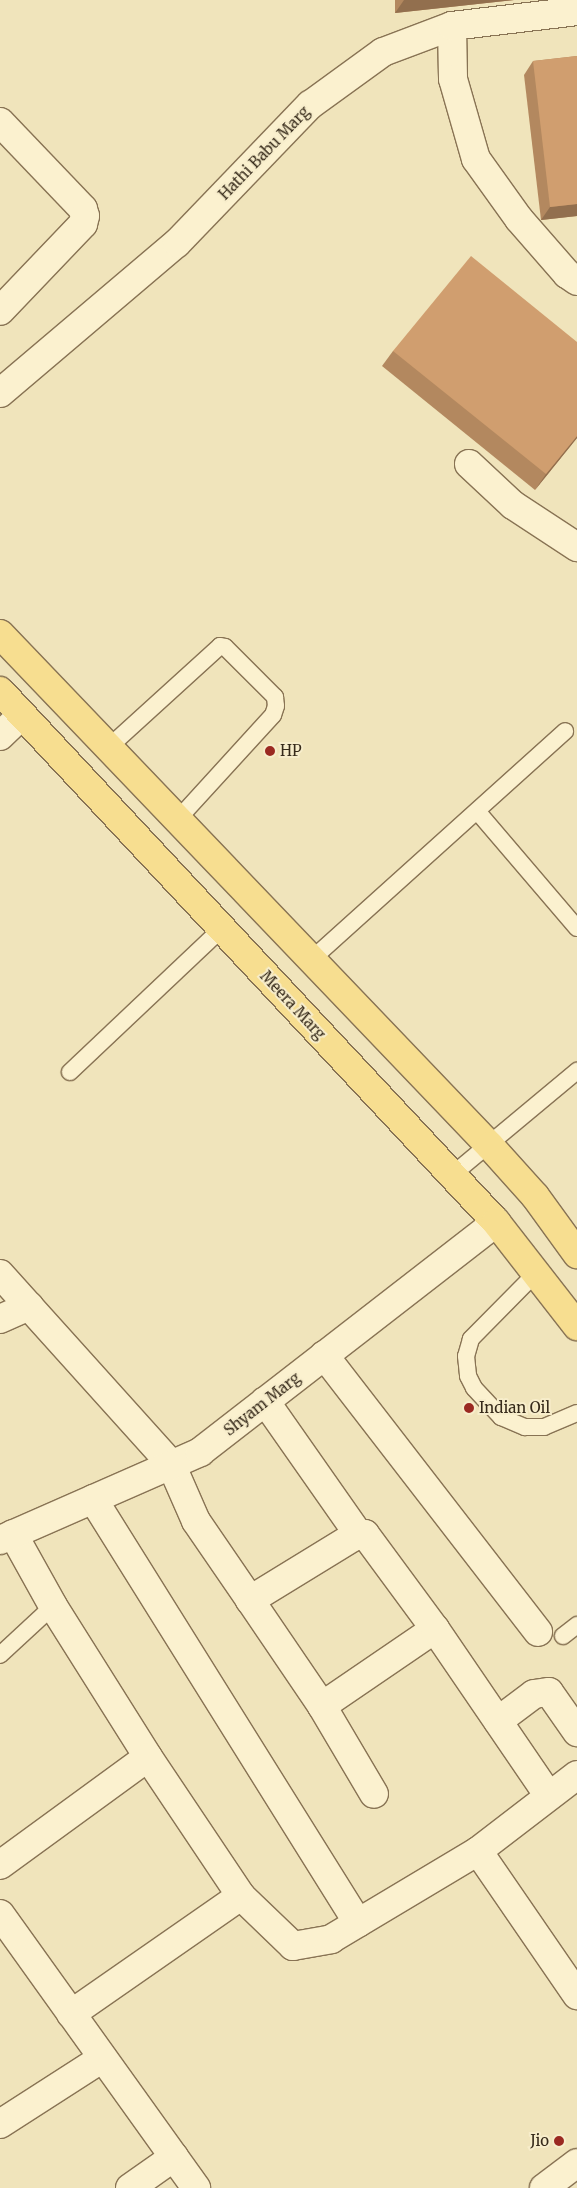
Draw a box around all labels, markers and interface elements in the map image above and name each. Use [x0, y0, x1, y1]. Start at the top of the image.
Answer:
street label: Hathi Babu Marg [215, 103, 313, 203]
place label: HP [280, 742, 302, 760]
marker: HP [264, 745, 276, 757]
street label: Meera Marg [257, 967, 329, 1043]
street label: Shyam Marg [220, 1369, 304, 1439]
place label: Indian Oil [479, 1399, 550, 1417]
marker: Indian Oil [463, 1402, 475, 1414]
place label: Jio [530, 2132, 549, 2150]
marker: Jio [553, 2135, 565, 2147]

